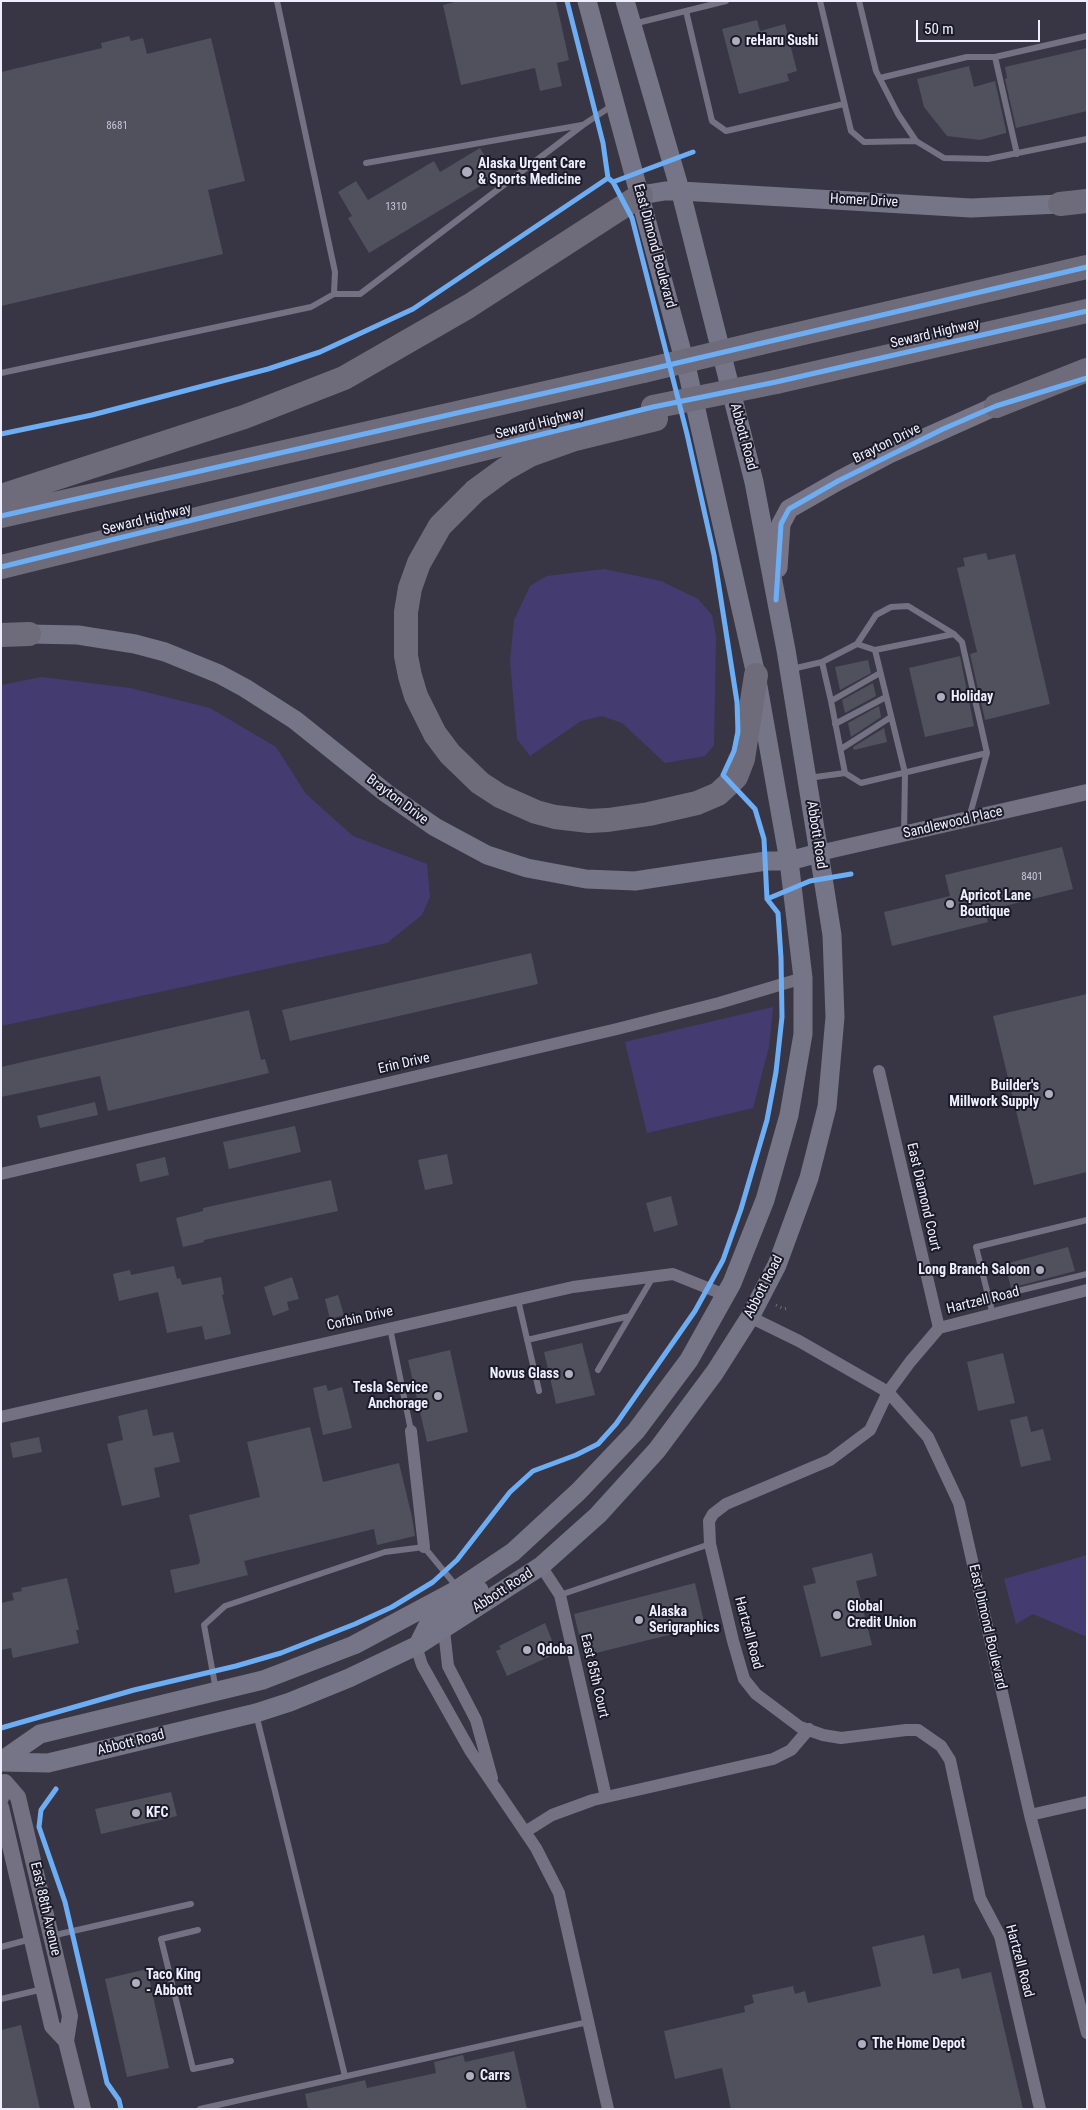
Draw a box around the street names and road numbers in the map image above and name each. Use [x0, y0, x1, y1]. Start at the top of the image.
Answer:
street label: East Dimond Boulevard [629, 182, 679, 310]
street label: Homer Drive [829, 191, 899, 211]
street label: Seward Highway [889, 316, 981, 352]
street label: Abbott Road [726, 402, 760, 472]
street label: Seward Highway [494, 405, 586, 443]
street label: Brayton Drive [850, 420, 924, 468]
street label: Seward Highway [101, 501, 193, 539]
street label: Brayton Drive [363, 771, 431, 829]
street label: Abbott Road [802, 800, 830, 870]
street label: Sandlewood Place [902, 803, 1004, 843]
street label: Erin Drive [377, 1050, 431, 1078]
street label: East Diamond Court [902, 1141, 944, 1253]
street label: Abbott Road [741, 1253, 787, 1321]
street label: Hartzell Road [945, 1284, 1021, 1318]
street label: Corbin Drive [325, 1303, 395, 1335]
street label: East Dimond Boulevard [964, 1563, 1010, 1691]
street label: Abbott Road [470, 1565, 536, 1617]
street label: Hartzell Road [730, 1595, 766, 1671]
street label: East 85th Court [576, 1632, 612, 1720]
street label: Abbott Road [96, 1727, 166, 1759]
street label: East 88th Avenue [26, 1861, 64, 1957]
street label: Hartzell Road [1001, 1923, 1037, 1999]

